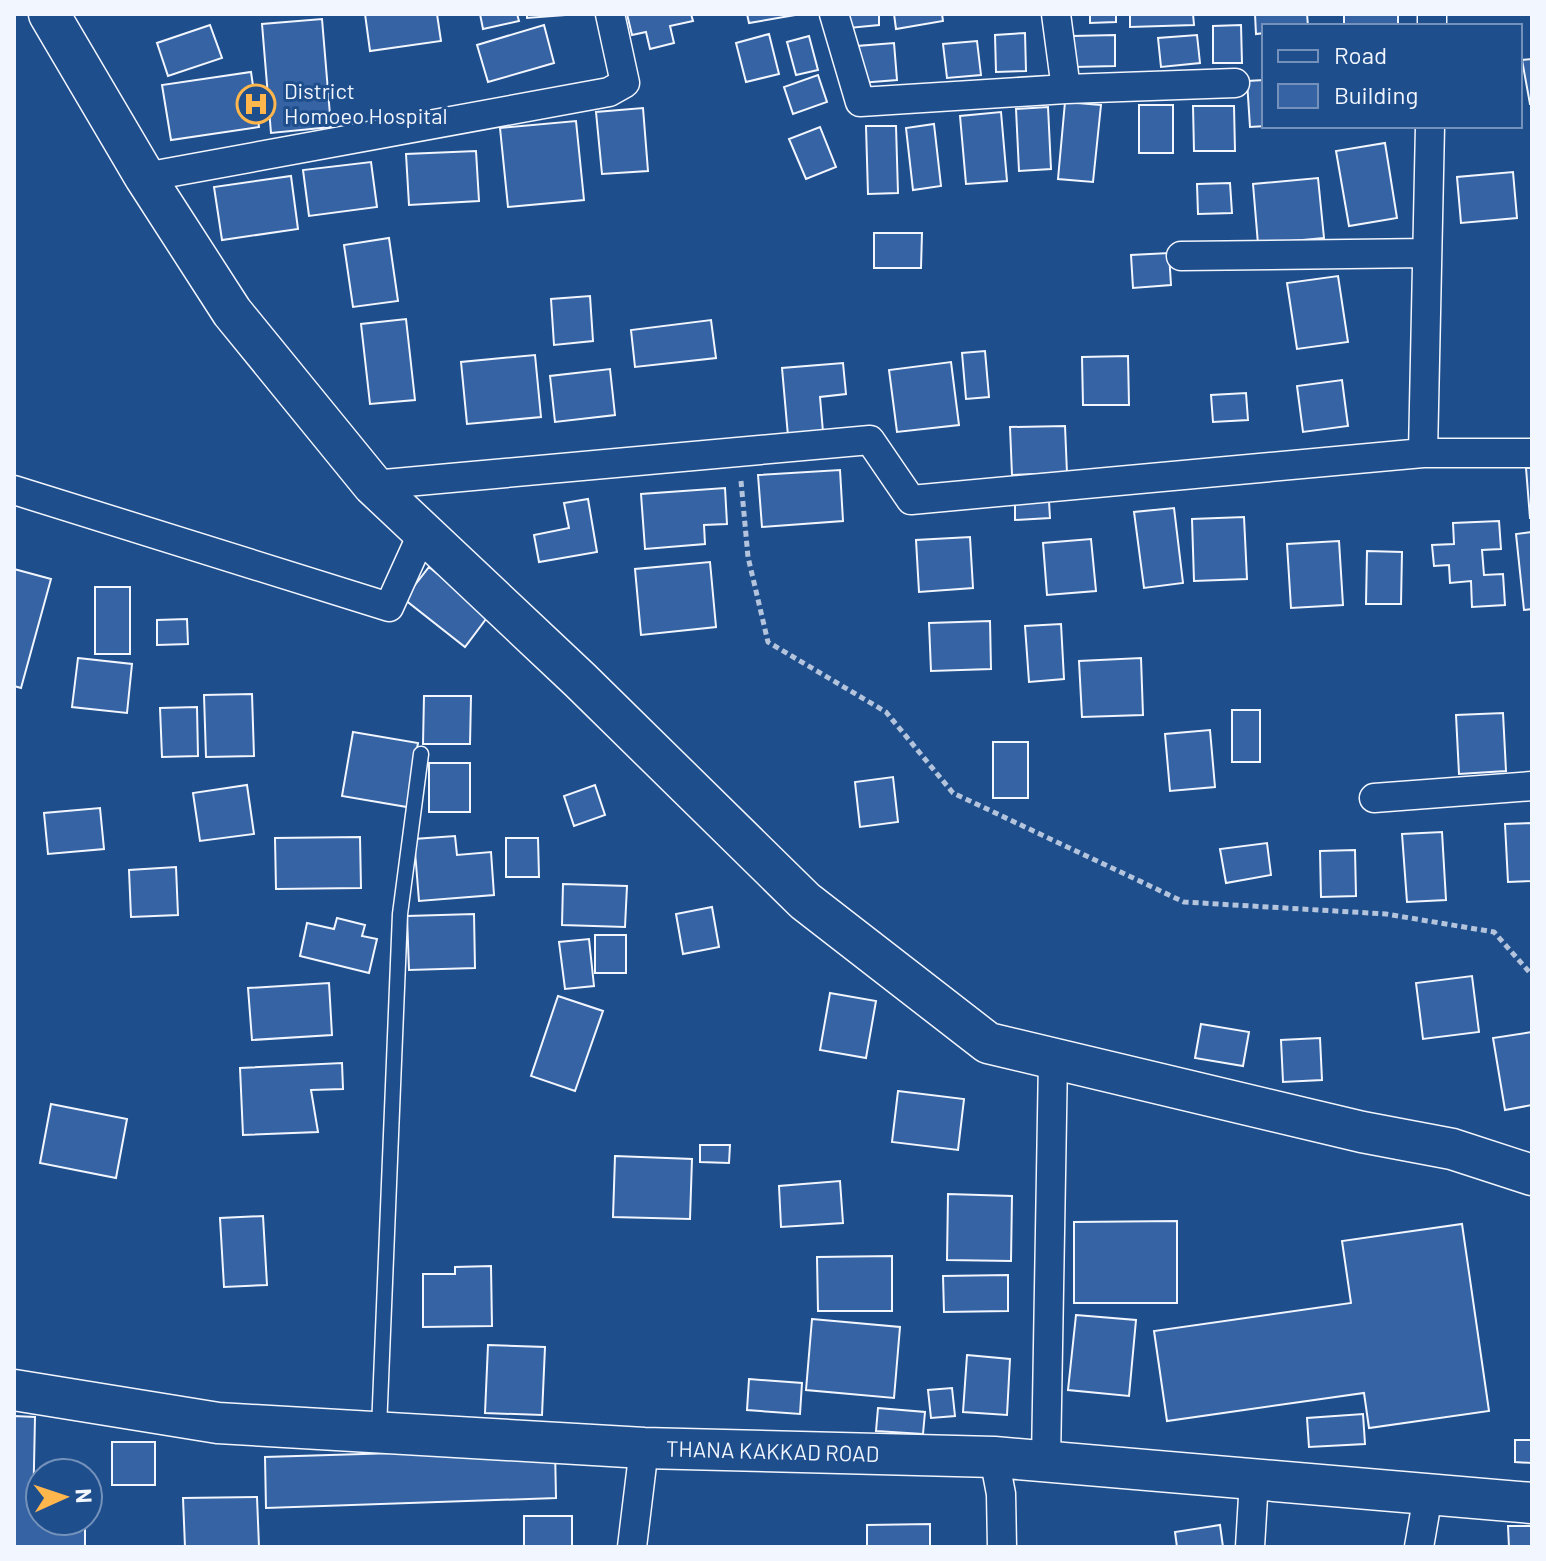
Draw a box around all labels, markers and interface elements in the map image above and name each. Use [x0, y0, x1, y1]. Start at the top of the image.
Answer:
legend [1262, 24, 1522, 128]
text: Road [1334, 40, 1387, 69]
place label: District Homoeo Hospital [284, 77, 448, 128]
text: Building [1334, 80, 1418, 109]
hospital icon: District Homoeo Hospital [235, 83, 277, 125]
street label: THANA KAKKAD ROAD [666, 1435, 880, 1466]
north arrow [24, 1457, 104, 1537]
text: N [72, 1488, 98, 1504]

